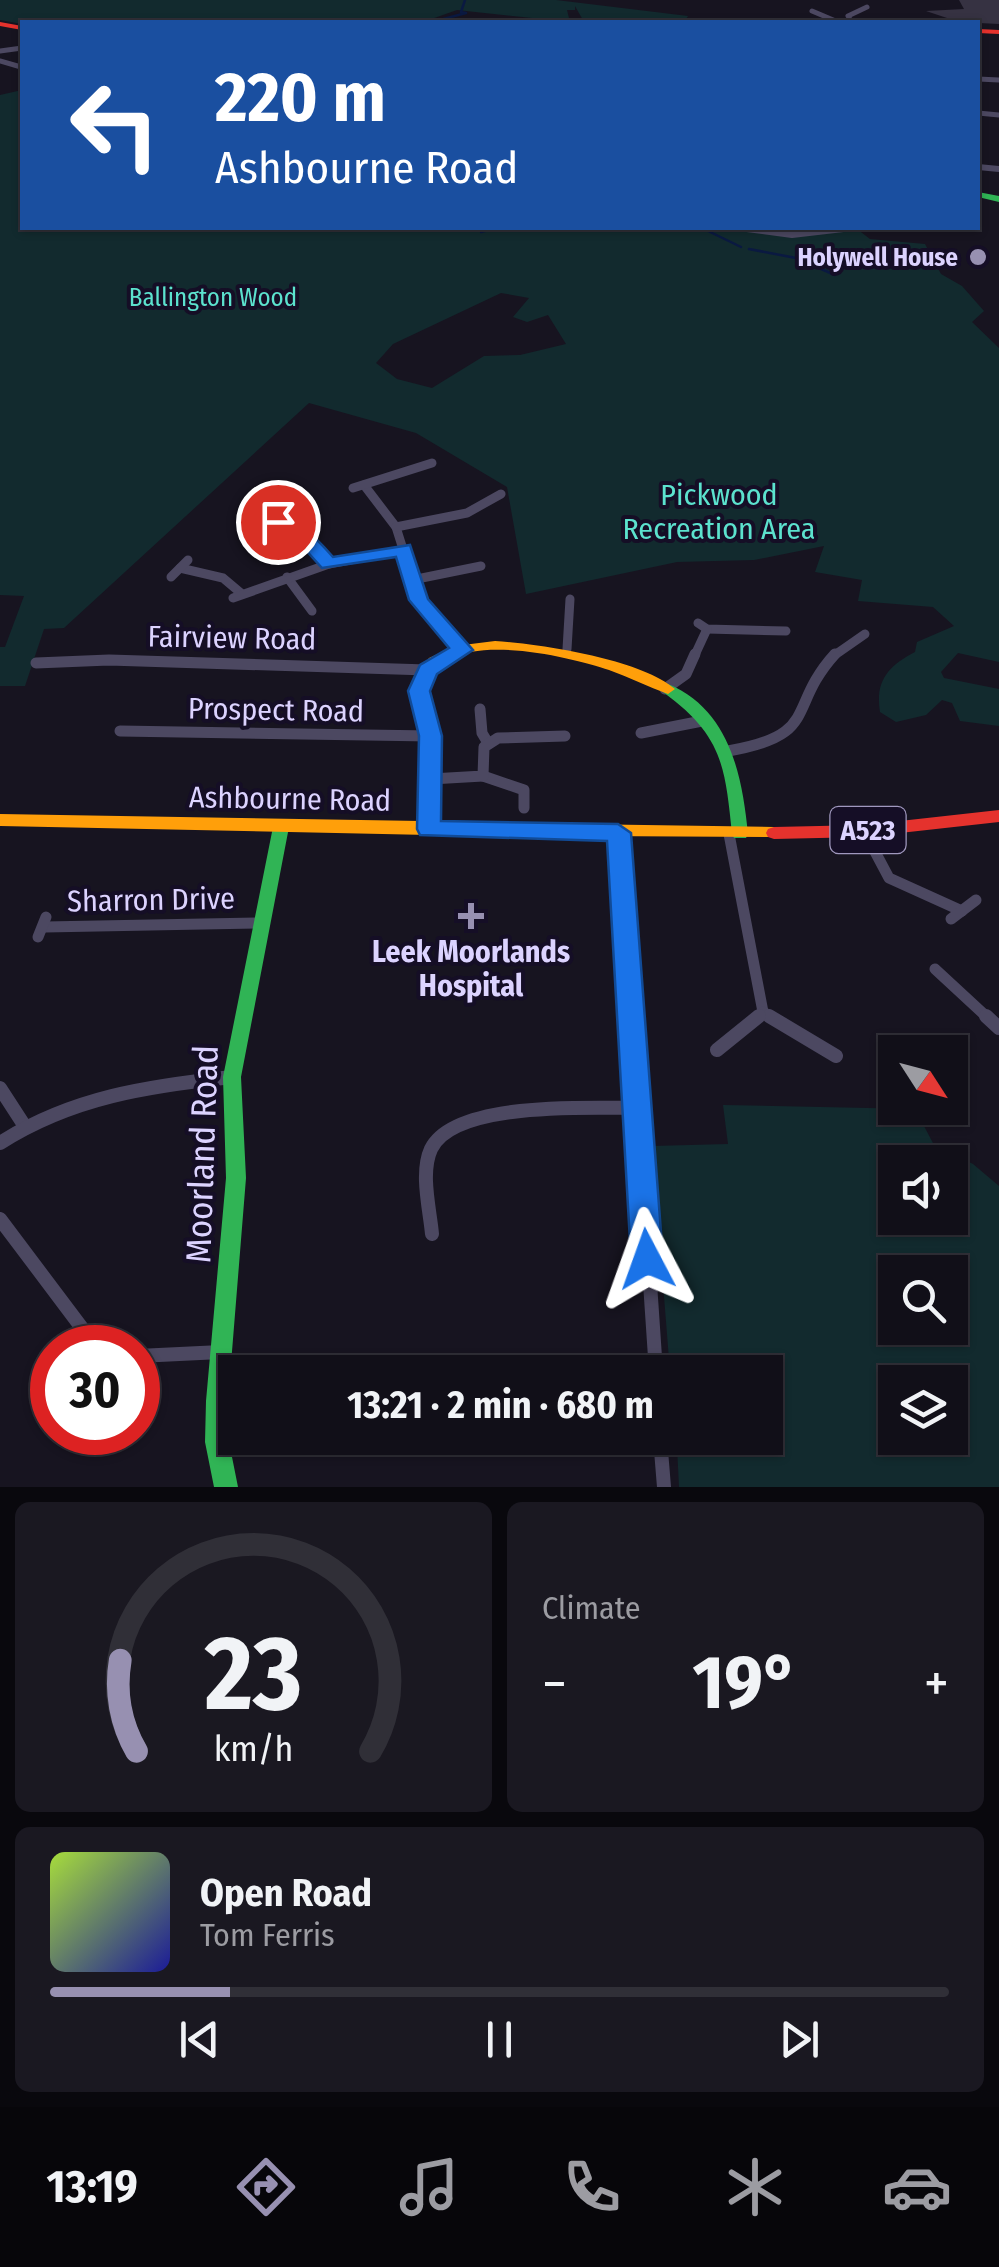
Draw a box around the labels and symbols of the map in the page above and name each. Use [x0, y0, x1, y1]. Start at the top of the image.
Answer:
place label: Holywell House [797, 243, 958, 273]
marker: Holywell House [967, 246, 989, 268]
park label: Ballington Wood [129, 283, 297, 313]
park label: Pickwood Recreation Area [622, 477, 816, 547]
pin [236, 480, 321, 565]
street label: Fairview Road [147, 619, 317, 657]
street label: Prospect Road [188, 690, 364, 730]
street label: Ashbourne Road [189, 779, 391, 819]
road number: A523 [830, 807, 906, 853]
street label: Sharron Drive [67, 881, 235, 919]
marker: Leek Moorlands Hospital [458, 903, 484, 929]
place label: Leek Moorlands Hospital [372, 934, 570, 1004]
north arrow [878, 1035, 968, 1125]
street label: Moorland Road [177, 1044, 227, 1264]
position arrow [595, 1207, 699, 1311]
speed limit sign: 30 [30, 1325, 160, 1455]

